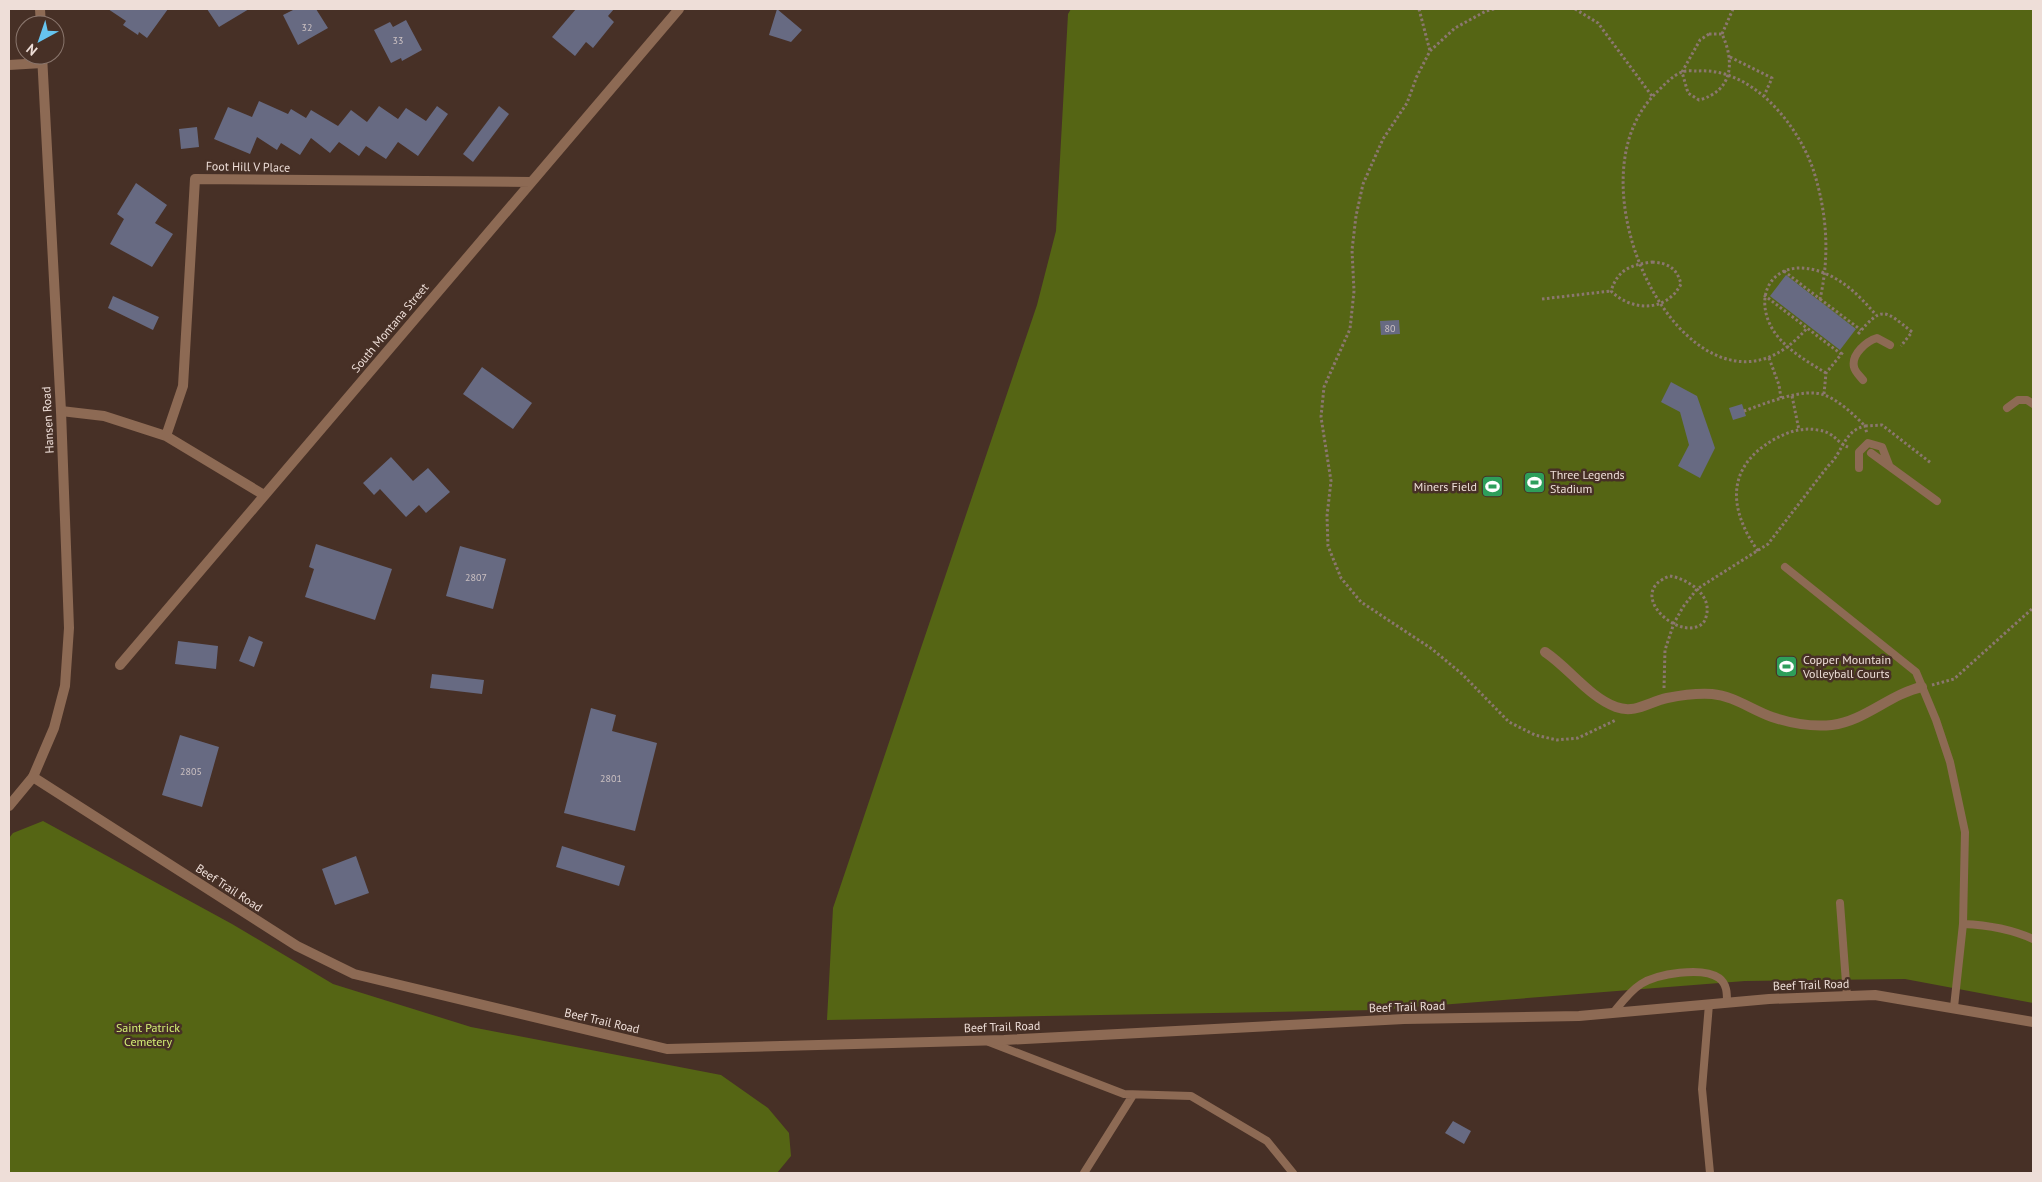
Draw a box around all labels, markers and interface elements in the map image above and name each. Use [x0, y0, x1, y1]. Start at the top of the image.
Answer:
north arrow [15, 15, 65, 65]
house number: 32 [302, 21, 312, 34]
house number: 33 [393, 34, 403, 47]
text: N [22, 40, 41, 60]
street label: Foot Hill V Place [206, 158, 290, 175]
street label: South Montana Street [348, 280, 431, 375]
house number: 80 [1385, 322, 1396, 335]
street label: Hansen Road [38, 386, 57, 454]
place label: Three Legends Stadium [1550, 467, 1625, 496]
sports icon: Three Legends Stadium [1522, 470, 1546, 494]
sports icon: Miners Field [1481, 475, 1505, 499]
place label: Miners Field [1414, 479, 1477, 494]
house number: 2807 [465, 571, 487, 584]
place label: Copper Mountain Volleyball Courts [1802, 652, 1891, 681]
sports icon: Copper Mountain Volleyball Courts [1775, 655, 1799, 679]
house number: 2805 [180, 765, 202, 778]
house number: 2801 [600, 772, 622, 785]
street label: Beef Trail Road [193, 860, 265, 915]
street label: Beef Trail Road [1772, 976, 1849, 993]
street label: Beef Trail Road [1368, 998, 1445, 1015]
street label: Beef Trail Road [563, 1005, 641, 1036]
street label: Beef Trail Road [963, 1018, 1040, 1035]
park label: Saint Patrick Cemetery [116, 1020, 180, 1049]

